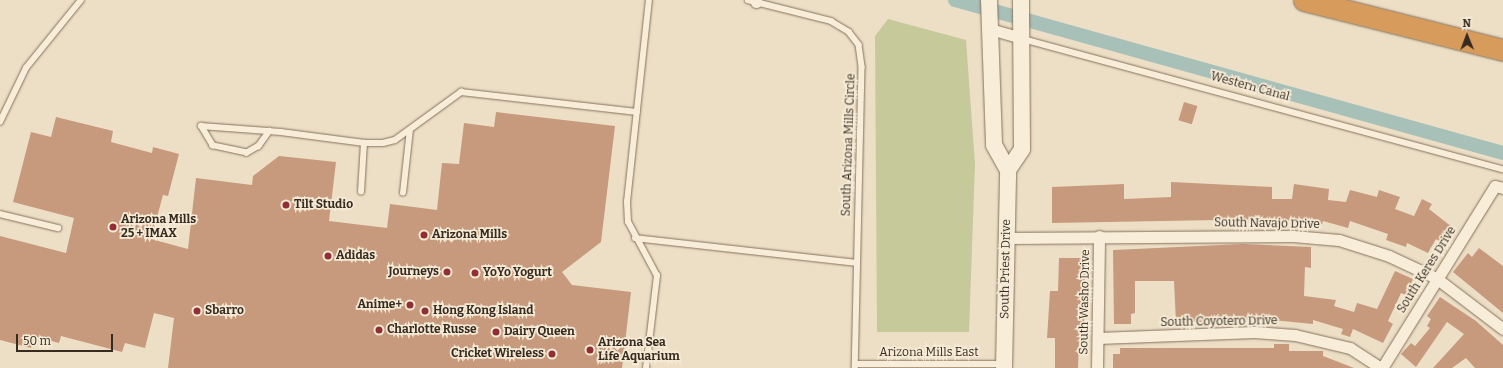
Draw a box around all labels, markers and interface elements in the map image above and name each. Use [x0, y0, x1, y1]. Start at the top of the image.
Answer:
north arrow [1447, 16, 1487, 56]
text: N [1462, 17, 1471, 30]
street label: Western Canal [1209, 70, 1291, 104]
street label: South Arizona Mills Circle [839, 73, 859, 217]
place label: Tilt Studio [294, 198, 353, 212]
marker: Tilt Studio [281, 200, 291, 210]
place label: Arizona Mills 25 + IMAX [121, 213, 196, 241]
street label: South Navajo Drive [1214, 216, 1320, 232]
street label: South Priest Drive [998, 219, 1014, 319]
marker: Arizona Mills 25 + IMAX [108, 222, 118, 232]
street label: South Keres Drive [1395, 224, 1459, 316]
place label: Arizona Mills [432, 228, 507, 242]
marker: Arizona Mills [419, 230, 429, 240]
place label: Adidas [336, 249, 375, 263]
street label: South Washo Drive [1077, 249, 1093, 355]
marker: Adidas [323, 251, 333, 261]
place label: Journeys [389, 265, 439, 279]
place label: YoYo Yogurt [483, 266, 552, 280]
marker: Journeys [442, 267, 452, 277]
marker: YoYo Yogurt [470, 268, 480, 278]
place label: Anime+ [357, 298, 402, 312]
marker: Anime+ [405, 300, 415, 310]
place label: Sbarro [205, 304, 244, 318]
place label: Hong Kong Island [433, 304, 533, 318]
marker: Sbarro [192, 306, 202, 316]
marker: Hong Kong Island [420, 306, 430, 316]
street label: South Coyotero Drive [1160, 314, 1278, 330]
place label: Charlotte Russe [387, 323, 477, 337]
marker: Charlotte Russe [374, 325, 384, 335]
place label: Dairy Queen [504, 325, 575, 339]
scale bar [18, 326, 115, 352]
marker: Dairy Queen [491, 327, 501, 337]
text: 50 m [23, 334, 51, 348]
place label: Arizona Sea Life Aquarium [598, 336, 680, 364]
marker: Arizona Sea Life Aquarium [585, 345, 595, 355]
street label: Arizona Mills East [879, 346, 979, 360]
place label: Cricket Wireless [451, 347, 544, 361]
marker: Cricket Wireless [547, 349, 557, 359]

